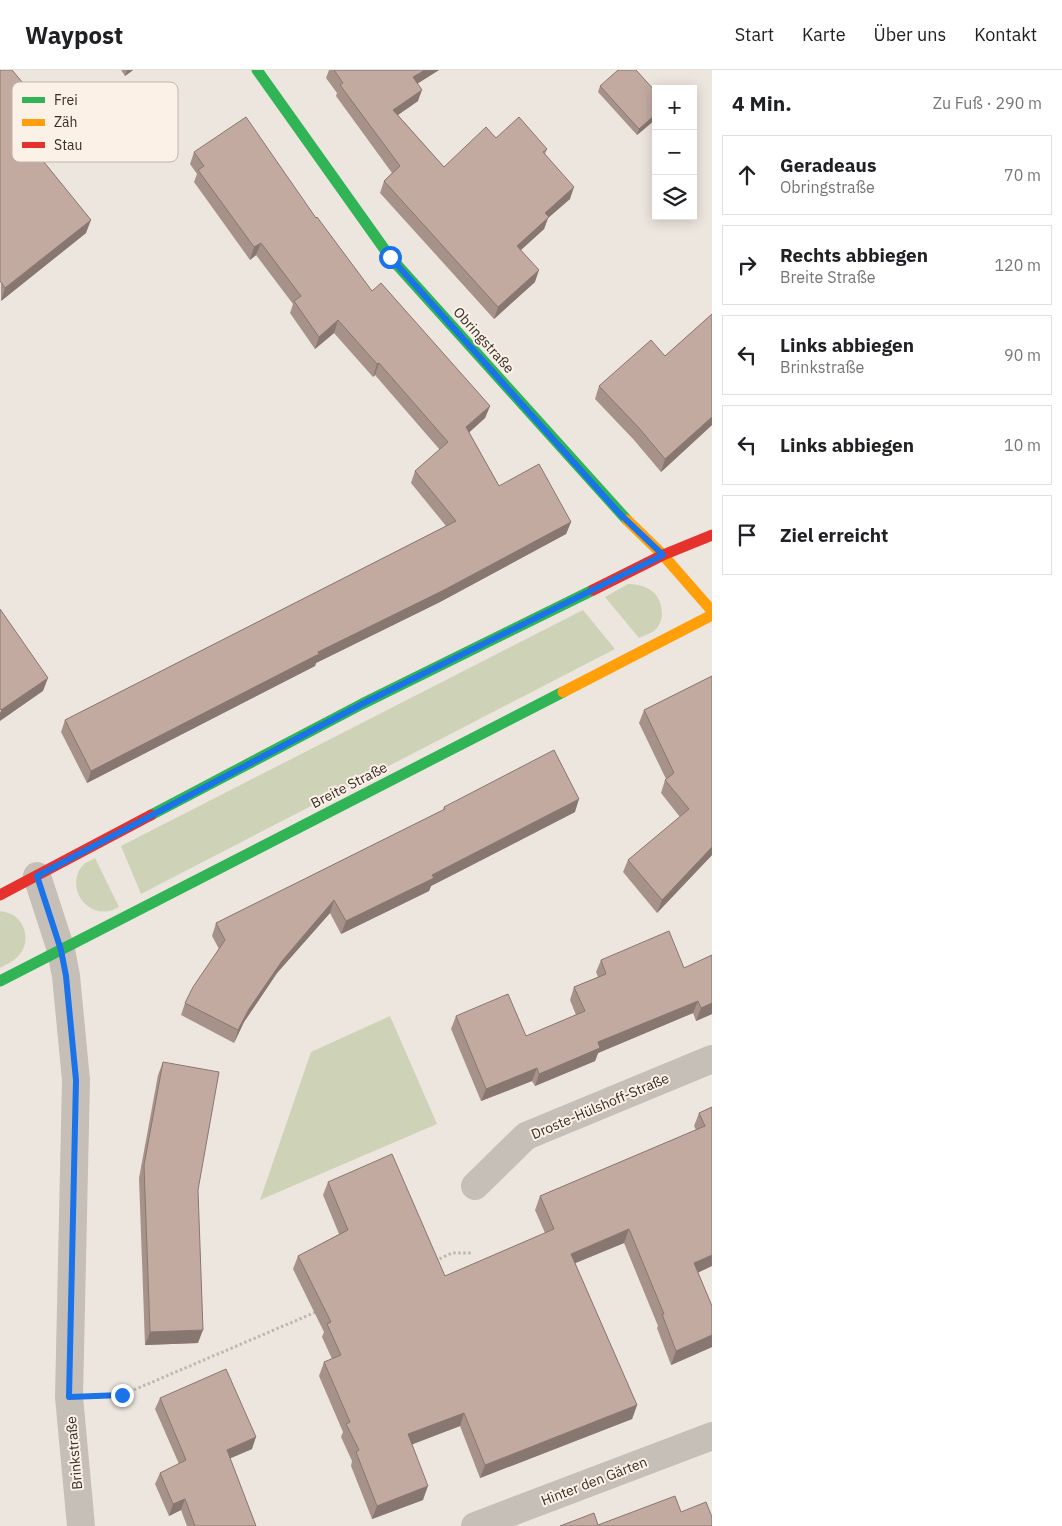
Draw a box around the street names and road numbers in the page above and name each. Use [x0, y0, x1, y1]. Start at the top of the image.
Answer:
street label: Obringstraße [450, 303, 519, 377]
street label: Breite Straße [308, 758, 391, 812]
street label: Droste-Hülshoff-Straße [528, 1069, 672, 1143]
street label: Brinkstraße [62, 1415, 86, 1491]
street label: Hinter den Gärten [538, 1452, 650, 1510]

